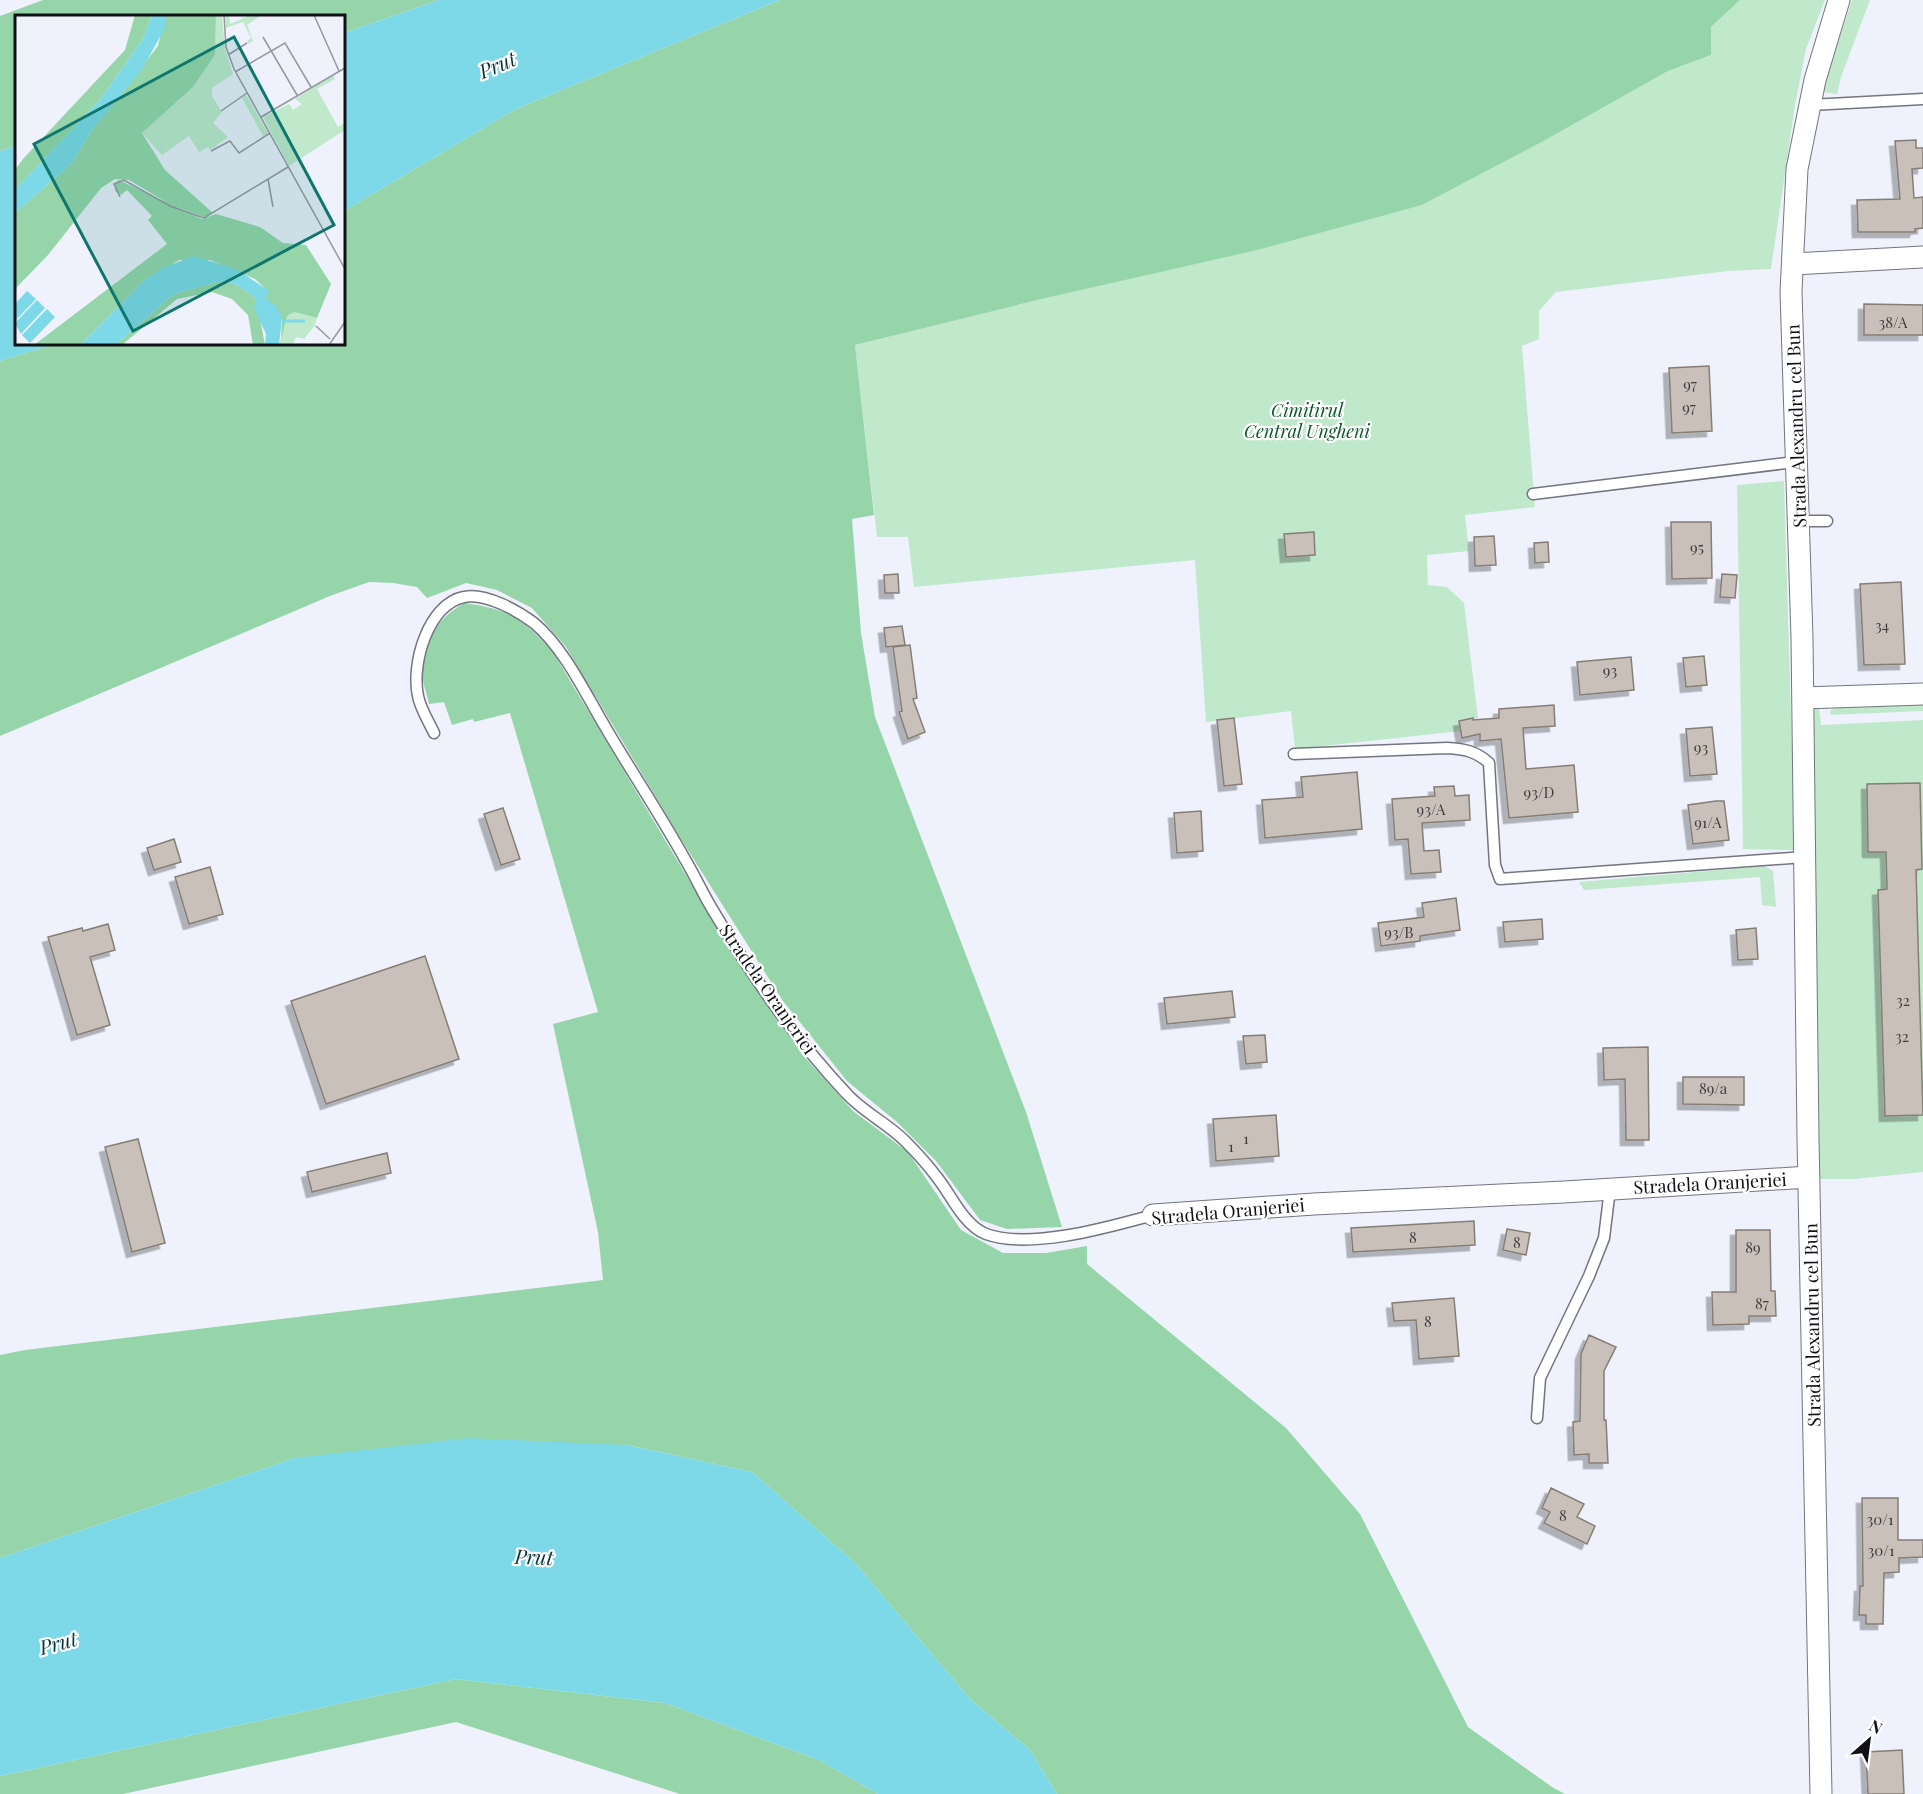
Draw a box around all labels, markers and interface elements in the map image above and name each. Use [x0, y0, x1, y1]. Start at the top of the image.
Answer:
inset map [15, 15, 345, 345]
water label: Prut [473, 44, 521, 84]
house number: 38/A [1878, 312, 1908, 332]
street label: Strada Alexandru cel Bun [1780, 324, 1812, 528]
house number: 97 [1683, 374, 1697, 394]
house number: 97 [1682, 397, 1696, 417]
park label: Cimitirul Central Ungheni [1244, 398, 1370, 443]
house number: 95 [1690, 537, 1704, 557]
house number: 34 [1875, 615, 1889, 635]
house number: 93 [1603, 660, 1617, 680]
house number: 93 [1694, 737, 1708, 757]
house number: 93/D [1524, 782, 1555, 802]
house number: 93/A [1417, 799, 1446, 819]
house number: 91/A [1694, 812, 1722, 832]
street label: Stradela Oranjeriei [714, 919, 822, 1059]
house number: 93/B [1384, 922, 1414, 942]
house number: 32 [1896, 990, 1910, 1010]
house number: 32 [1895, 1026, 1909, 1046]
house number: 89/a [1699, 1078, 1728, 1098]
house number: 1 [1243, 1128, 1249, 1148]
house number: 1 [1228, 1136, 1234, 1156]
street label: Stradela Oranjeriei [1633, 1167, 1787, 1199]
street label: Stradela Oranjeriei [1150, 1192, 1306, 1230]
street label: Strada Alexandru cel Bun [1798, 1223, 1826, 1427]
house number: 8 [1409, 1227, 1417, 1247]
house number: 8 [1513, 1232, 1521, 1252]
house number: 89 [1745, 1237, 1761, 1257]
house number: 87 [1755, 1293, 1769, 1313]
house number: 8 [1424, 1311, 1432, 1331]
house number: 8 [1559, 1505, 1567, 1525]
house number: 30/1 [1867, 1509, 1894, 1529]
house number: 30/1 [1868, 1540, 1895, 1560]
water label: Prut [513, 1542, 555, 1570]
water label: Prut [35, 1624, 81, 1660]
north arrow [1839, 1710, 1899, 1770]
text: N [1866, 1714, 1887, 1739]

